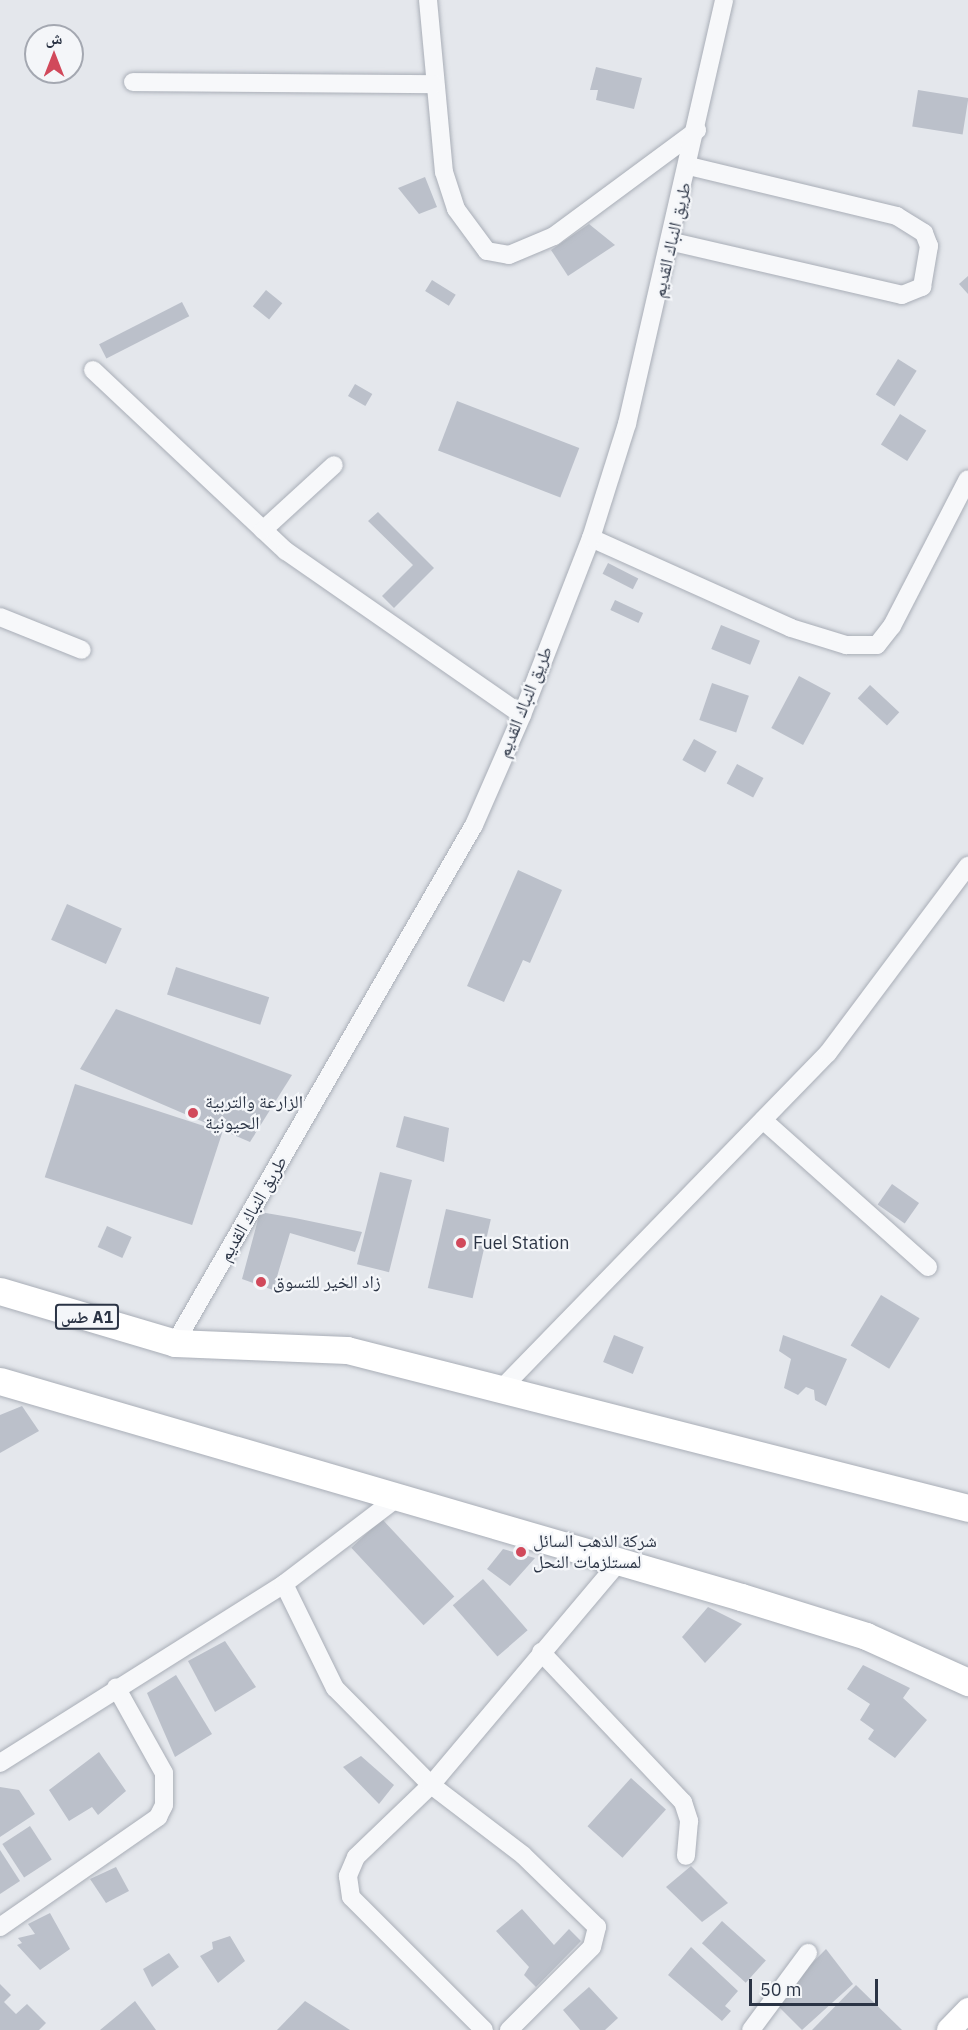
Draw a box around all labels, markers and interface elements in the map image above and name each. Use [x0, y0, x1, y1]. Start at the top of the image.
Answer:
north arrow [24, 24, 84, 84]
text: ش [46, 28, 62, 48]
street label: طريق النباك القديم [648, 180, 696, 300]
street label: طريق النباك القديم [493, 643, 557, 761]
place label: الزارعة والتربية الحيونية [205, 1092, 303, 1134]
marker: الزارعة والتربية الحيونية [186, 1106, 200, 1120]
street label: طريق النباك القديم [214, 1153, 292, 1265]
place label: Fuel Station [473, 1232, 569, 1254]
marker: Fuel Station [454, 1236, 468, 1250]
place label: زاد الخير للتسوق [273, 1271, 381, 1293]
marker: زاد الخير للتسوق [254, 1275, 268, 1289]
road number: طس A1 [54, 1304, 120, 1330]
place label: شركة الذهب السائل لمستلزمات النحل [533, 1531, 657, 1574]
marker: شركة الذهب السائل لمستلزمات النحل [514, 1545, 528, 1559]
scale bar [752, 1967, 881, 2005]
text: 50 m [760, 1978, 802, 2001]

